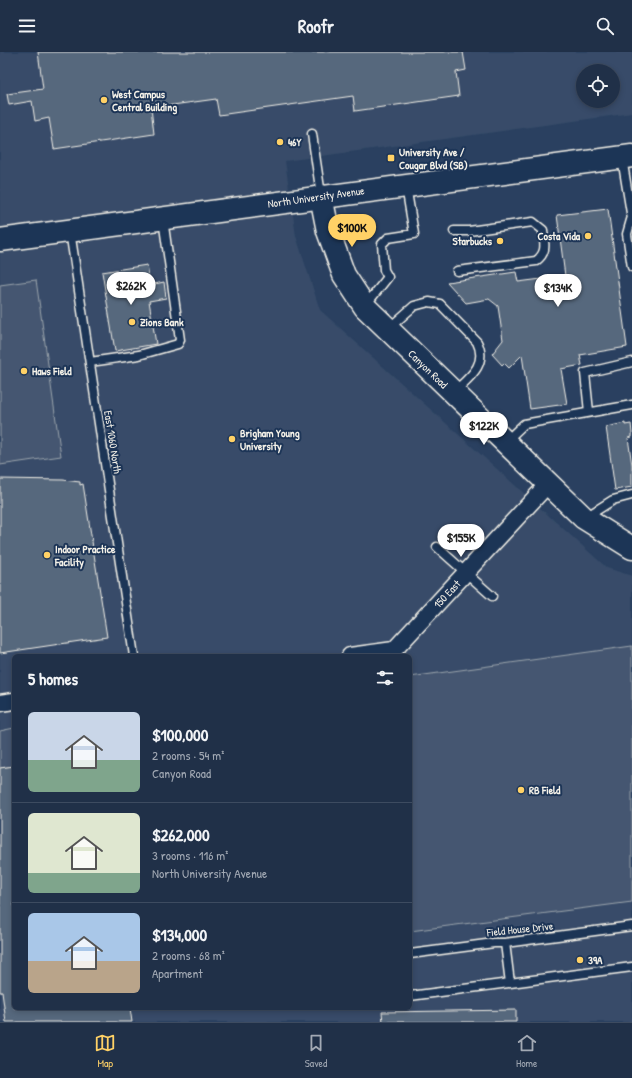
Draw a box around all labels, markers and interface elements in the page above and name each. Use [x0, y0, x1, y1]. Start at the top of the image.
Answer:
text: Roofr [298, 14, 334, 39]
icon: menu [16, 15, 38, 37]
icon: search [594, 15, 616, 37]
map controls [576, 64, 620, 108]
button: locate [576, 64, 620, 108]
place label: West Campus Central Building [112, 87, 177, 115]
marker: West Campus Central Building [99, 95, 109, 105]
place label: 46Y [288, 135, 302, 149]
marker: 46Y [275, 137, 285, 147]
place label: University Ave / Cougar Blvd (SB) [399, 145, 468, 173]
marker: University Ave / Cougar Blvd (SB) [386, 153, 396, 163]
street label: North University Avenue [267, 183, 366, 211]
pin: $100K [324, 214, 380, 248]
text: $100K [337, 218, 367, 236]
place label: Costa Vida [537, 229, 581, 243]
marker: Costa Vida [583, 231, 593, 241]
place label: Starbucks [453, 234, 493, 248]
marker: Starbucks [495, 236, 505, 246]
pin: $262K [103, 272, 159, 306]
pin: $134K [530, 274, 586, 308]
text: $262K [116, 276, 146, 294]
text: $134K [544, 278, 572, 296]
place label: Zions Bank [140, 315, 184, 329]
marker: Zions Bank [127, 317, 137, 327]
street label: Canyon Road [405, 347, 451, 392]
place label: Haws Field [32, 364, 72, 378]
marker: Haws Field [19, 366, 29, 376]
street label: East 1060 North [101, 410, 125, 475]
pin: $122K [456, 412, 512, 446]
text: $122K [469, 416, 499, 434]
place label: Brigham Young University [240, 426, 300, 454]
marker: Brigham Young University [227, 434, 237, 444]
pin: $155K [433, 524, 489, 558]
text: $155K [446, 528, 476, 546]
place label: Indoor Practice Facility [54, 542, 116, 570]
marker: Indoor Practice Facility [42, 550, 52, 560]
street label: 150 East [431, 577, 464, 611]
text: 5 homes [28, 667, 78, 690]
icon: filters [374, 667, 396, 689]
text: $100,000 [152, 723, 208, 746]
icon: home [60, 728, 108, 776]
text: 2 rooms · 54 m² [152, 746, 224, 764]
text: Canyon Road [152, 764, 211, 782]
place label: RB Field [529, 783, 561, 797]
marker: RB Field [516, 785, 526, 795]
text: $262,000 [152, 823, 210, 846]
icon: home [60, 829, 108, 877]
text: 3 rooms · 116 m² [152, 846, 228, 864]
text: North University Avenue [152, 864, 267, 882]
street label: Field House Drive [485, 918, 554, 940]
text: $134,000 [152, 923, 207, 946]
icon: home [60, 929, 108, 977]
text: 2 rooms · 68 m² [152, 946, 225, 964]
place label: 39A [588, 953, 603, 967]
marker: 39A [575, 955, 585, 965]
text: Apartment [152, 964, 203, 982]
tab: Map [94, 1032, 116, 1070]
tab: Saved [305, 1032, 327, 1070]
tab: Home [516, 1032, 538, 1070]

